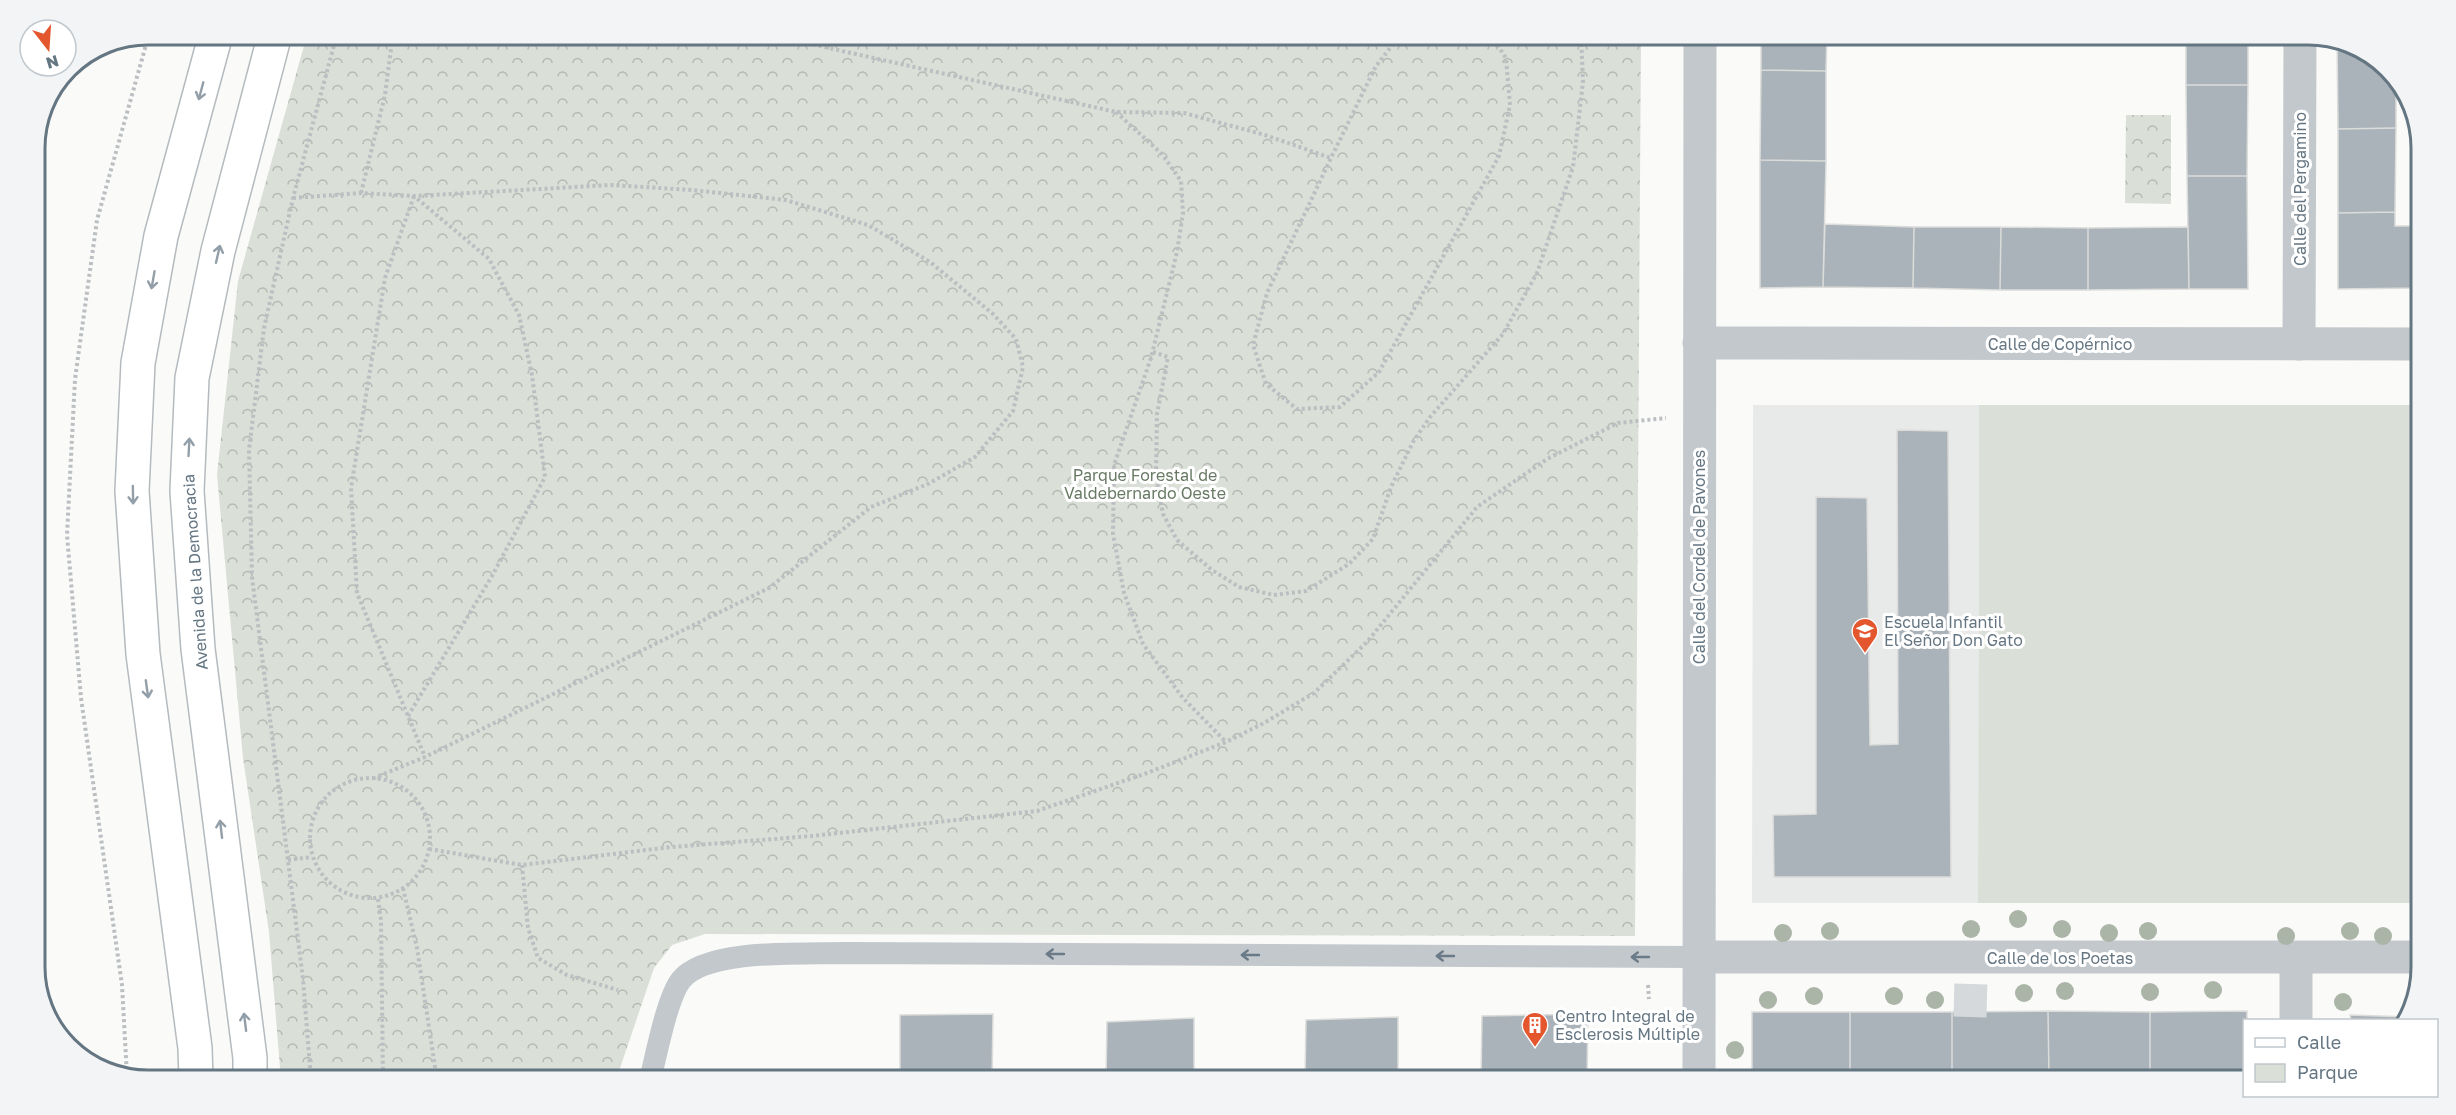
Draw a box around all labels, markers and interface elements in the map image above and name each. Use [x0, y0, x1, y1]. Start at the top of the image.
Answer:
north arrow [18, 18, 78, 78]
text: N [44, 51, 61, 74]
one-way arrow [194, 81, 206, 100]
street label: Calle del Pergamino [2290, 112, 2310, 266]
one-way arrow [212, 245, 224, 264]
one-way arrow [147, 270, 158, 289]
street label: Calle de Copérnico [1988, 334, 2132, 354]
one-way arrow [183, 437, 194, 457]
street label: Calle del Cordel de Pavones [1689, 450, 1709, 664]
park label: Parque Forestal de Valdebernardo Oeste [1064, 465, 1226, 503]
street label: Avenida de la Democracia [178, 473, 212, 671]
one-way arrow [127, 484, 139, 504]
place label: Escuela Infantil El Señor Don Gato [1884, 612, 2023, 650]
school or university icon: Escuela Infantil El Señor Don Gato [1850, 616, 1880, 654]
one-way arrow [142, 678, 153, 698]
one-way arrow [215, 819, 226, 839]
one-way arrow [1045, 948, 1065, 960]
street label: Calle de los Poetas [1987, 948, 2133, 968]
one-way arrow [1240, 949, 1260, 961]
one-way arrow [1435, 950, 1455, 962]
one-way arrow [1630, 951, 1650, 963]
place label: Centro Integral de Esclerosis Múltiple [1555, 1006, 1700, 1044]
building icon: Centro Integral de Esclerosis Múltiple [1520, 1010, 1550, 1048]
one-way arrow [239, 1013, 250, 1033]
legend [2243, 1019, 2438, 1097]
text: Calle [2297, 1031, 2341, 1053]
text: Parque [2297, 1061, 2358, 1083]

